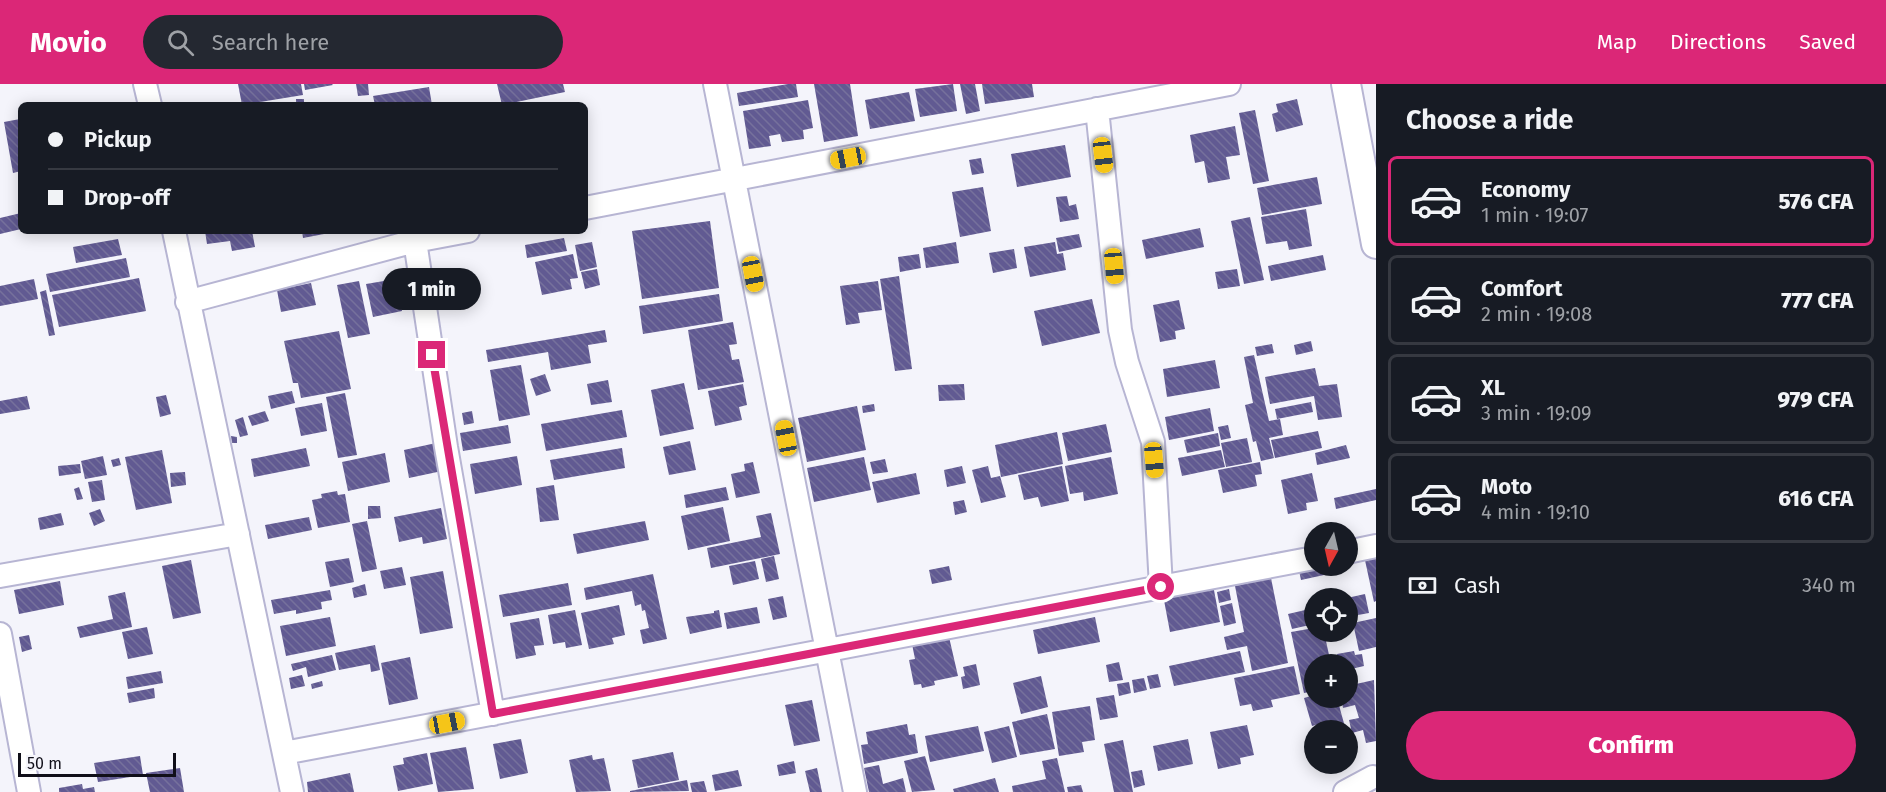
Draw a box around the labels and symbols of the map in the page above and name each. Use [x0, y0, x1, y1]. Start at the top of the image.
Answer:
car [1092, 136, 1114, 174]
car [829, 146, 867, 170]
car [1103, 247, 1125, 285]
car [741, 255, 765, 293]
callout: 1 min [382, 268, 482, 310]
route end [418, 341, 445, 368]
car [774, 419, 798, 457]
car [1143, 441, 1165, 479]
north arrow [1304, 522, 1358, 576]
route start [1147, 573, 1174, 600]
car [428, 711, 466, 735]
scale bar [18, 750, 176, 778]

